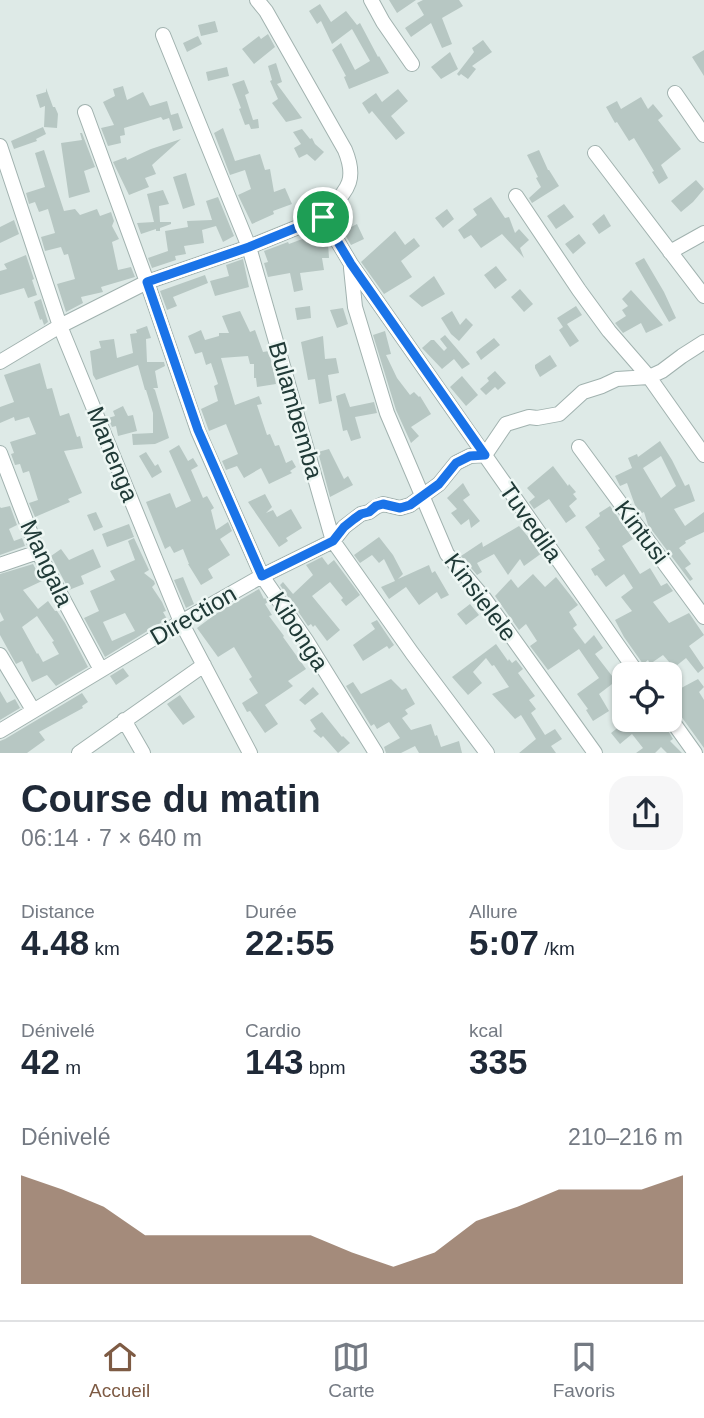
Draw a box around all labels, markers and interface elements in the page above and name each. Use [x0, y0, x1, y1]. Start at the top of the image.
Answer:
pin [293, 187, 353, 247]
icon: arrive [304, 198, 342, 236]
street label: Bulambemba [264, 338, 329, 482]
street label: Manenga [82, 403, 145, 506]
street label: Tuvedila [494, 477, 568, 567]
street label: Kintusi [610, 495, 674, 569]
street label: Mangala [15, 516, 79, 611]
street label: Kinsielele [439, 548, 523, 646]
street label: Direction [145, 580, 241, 650]
street label: Kibonga [264, 587, 335, 676]
map controls [612, 662, 682, 732]
button: locate [612, 662, 682, 732]
button: share [609, 776, 683, 850]
text: Course du matin [21, 778, 321, 820]
text: 06:14 · 7 × 640 m [21, 825, 202, 851]
text: Distance [21, 901, 95, 922]
text: Durée [245, 901, 297, 922]
text: Allure [469, 901, 518, 922]
text: 4.48 [21, 923, 89, 962]
text: 22:55 [245, 923, 335, 962]
text: 5:07 [469, 923, 539, 962]
text: km [89, 938, 120, 959]
text: /km [539, 938, 575, 959]
text: Dénivelé [21, 1020, 95, 1041]
text: Cardio [245, 1020, 301, 1041]
text: kcal [469, 1020, 503, 1041]
text: 42 [21, 1042, 60, 1081]
text: 143 [245, 1042, 303, 1081]
text: 335 [469, 1042, 527, 1081]
text: m [60, 1057, 81, 1078]
text: bpm [303, 1057, 346, 1078]
text: Dénivelé [21, 1124, 111, 1150]
text: 210–216 m [568, 1124, 683, 1150]
tab: Accueil [89, 1338, 150, 1402]
tab: Carte [328, 1338, 375, 1402]
tab: Favoris [553, 1338, 615, 1402]

